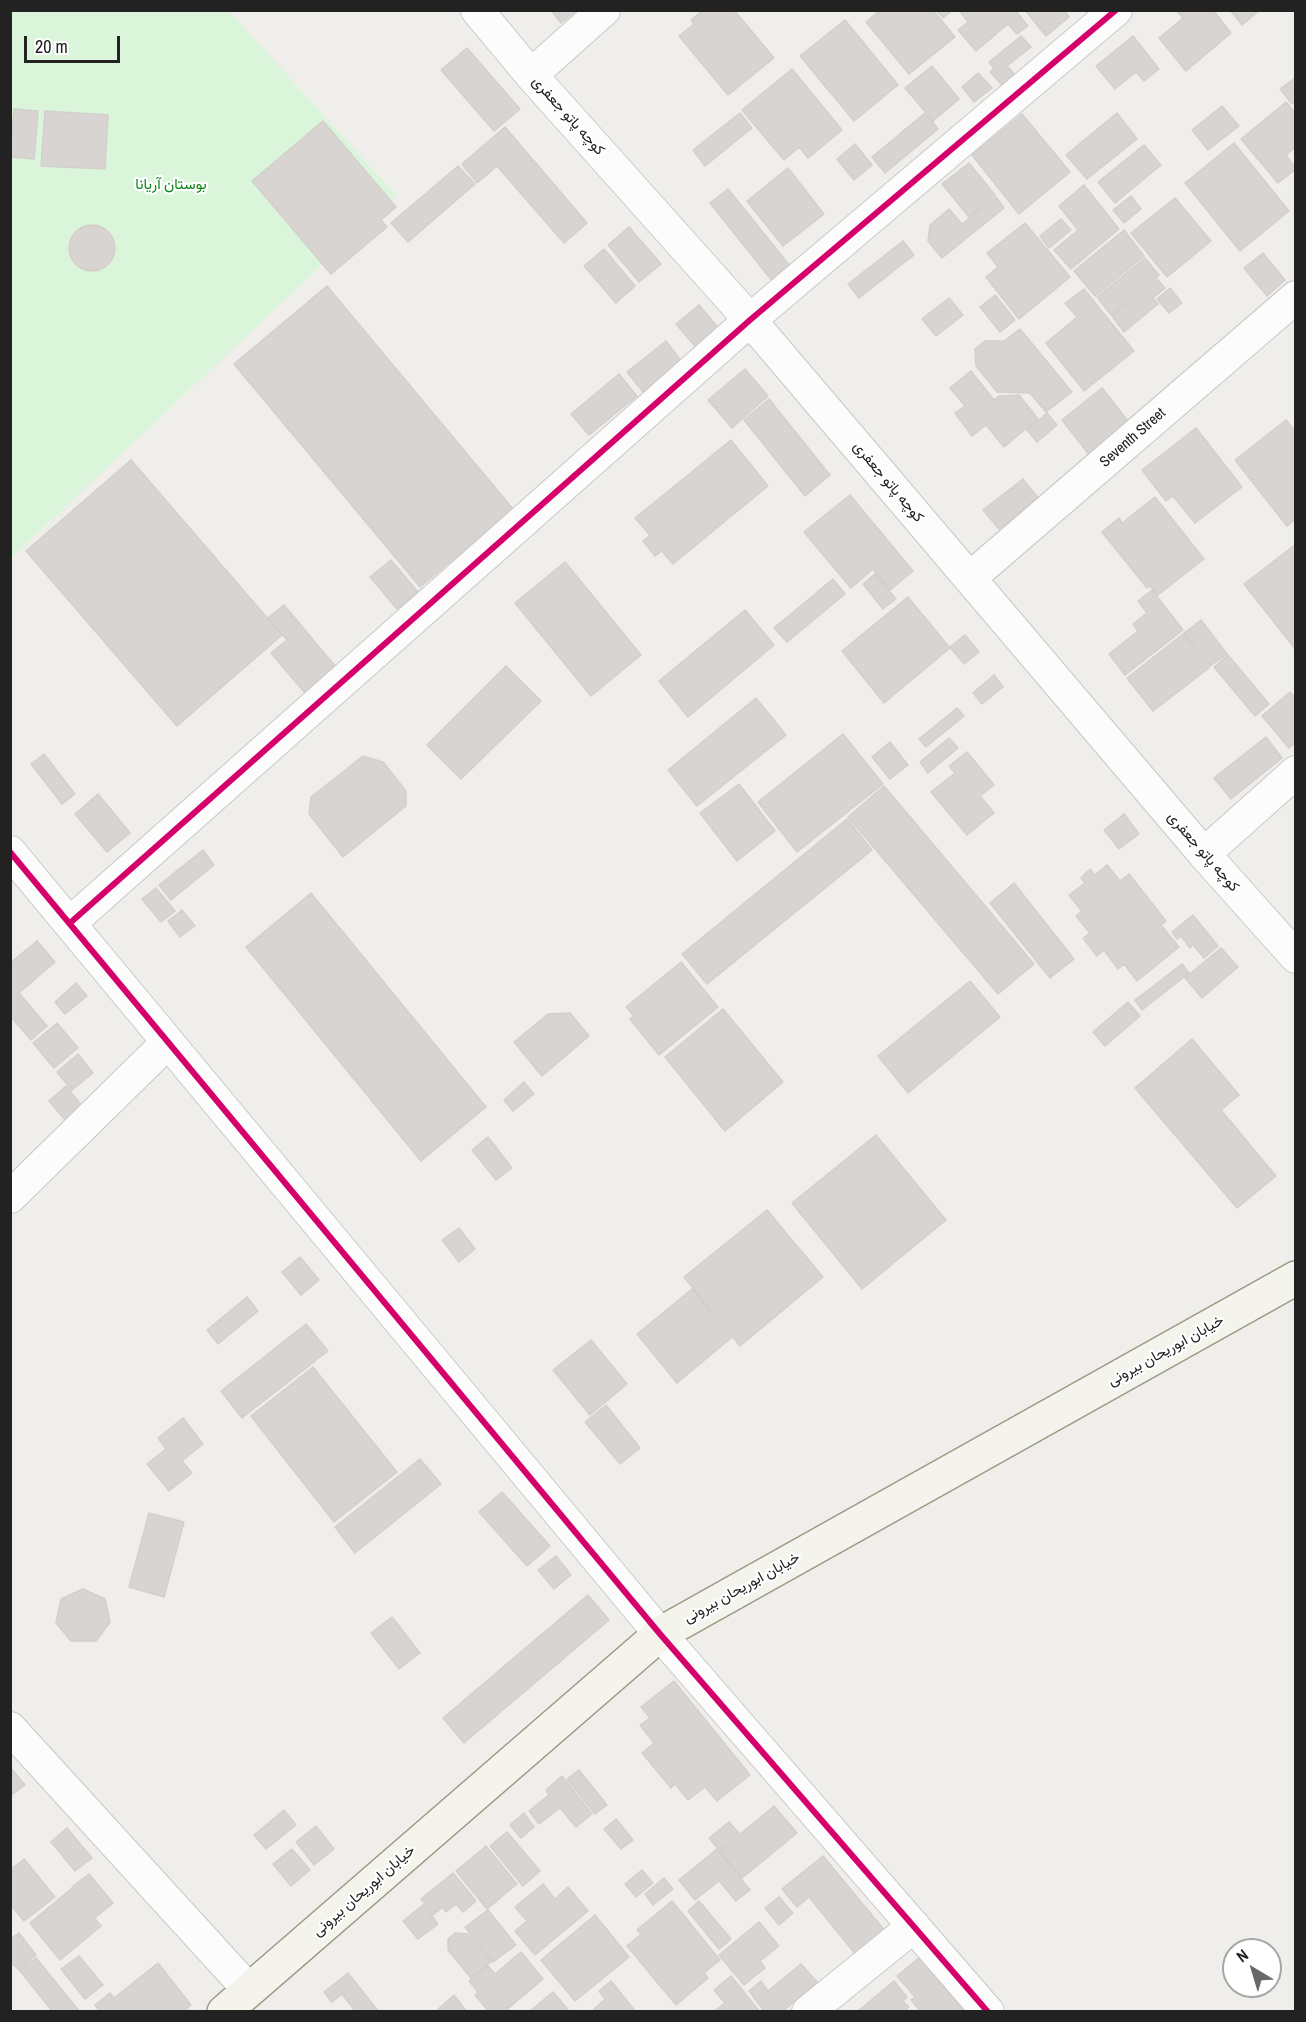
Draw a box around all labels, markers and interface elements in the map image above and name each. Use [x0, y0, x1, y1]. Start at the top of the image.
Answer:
scale bar [27, 24, 123, 62]
text: 20 m [35, 34, 68, 59]
street label: کوچه پاتو جعفری [528, 73, 608, 159]
park label: بوستان آریانا [135, 176, 207, 194]
street label: Seventh Street [1096, 405, 1170, 471]
street label: کوچه پاتو جعفری [849, 438, 927, 526]
street label: کوچه پاتو جعفری [1163, 808, 1243, 896]
street label: خیابان ابوریحان بیرونی [1105, 1312, 1227, 1390]
street label: خیابان ابوریحان بیرونی [681, 1549, 803, 1627]
street label: خیابان ابوریحان بیرونی [309, 1842, 419, 1940]
north arrow [1222, 1938, 1282, 1998]
text: N [1232, 1944, 1253, 1967]

